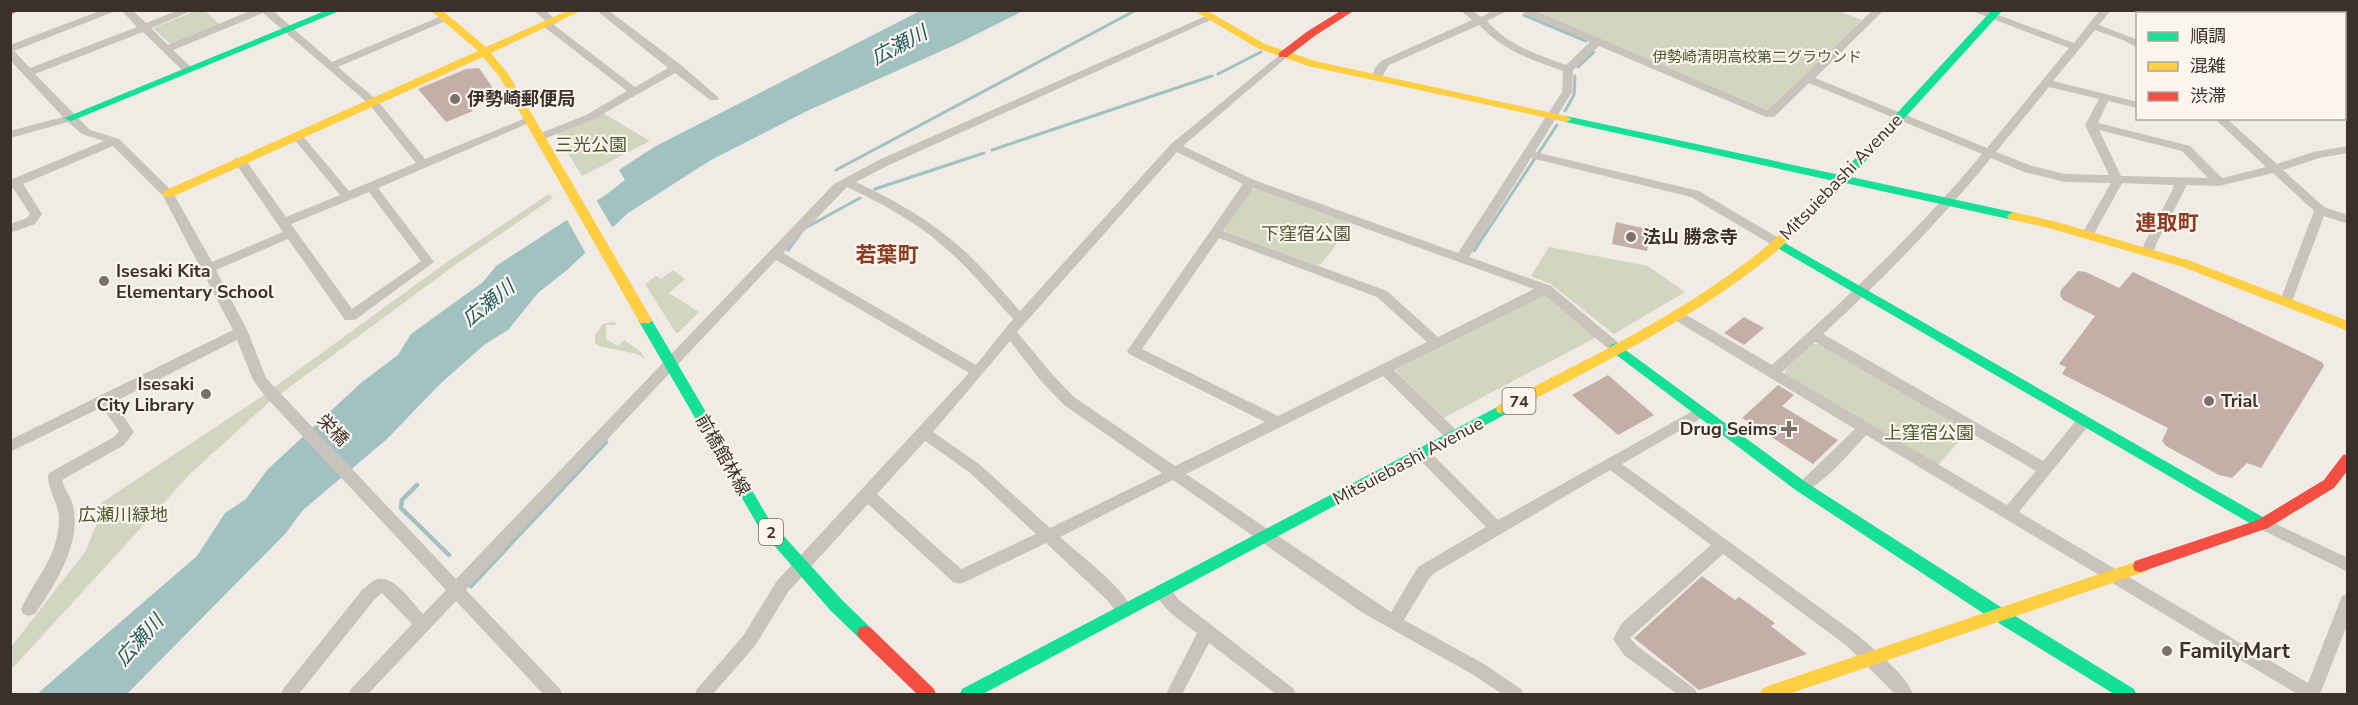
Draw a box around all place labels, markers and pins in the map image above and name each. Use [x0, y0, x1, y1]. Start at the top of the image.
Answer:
place label: 伊勢崎郵便局 [467, 87, 575, 111]
marker: 伊勢崎郵便局 [448, 92, 462, 106]
place label: 法山 勝念寺 [1643, 225, 1738, 249]
marker: 法山 勝念寺 [1624, 230, 1638, 244]
place label: Isesaki Kita Elementary School [116, 259, 274, 304]
marker: Isesaki Kita Elementary School [97, 274, 111, 288]
place label: Isesaki City Library [96, 372, 195, 417]
marker: Isesaki City Library [199, 387, 213, 401]
place label: Trial [2221, 389, 2258, 413]
marker: Trial [2202, 394, 2216, 408]
place label: Drug Seims [1680, 417, 1777, 441]
marker: Drug Seims [1782, 422, 1796, 436]
place label: FamilyMart [2179, 637, 2291, 665]
marker: FamilyMart [2160, 644, 2174, 658]

